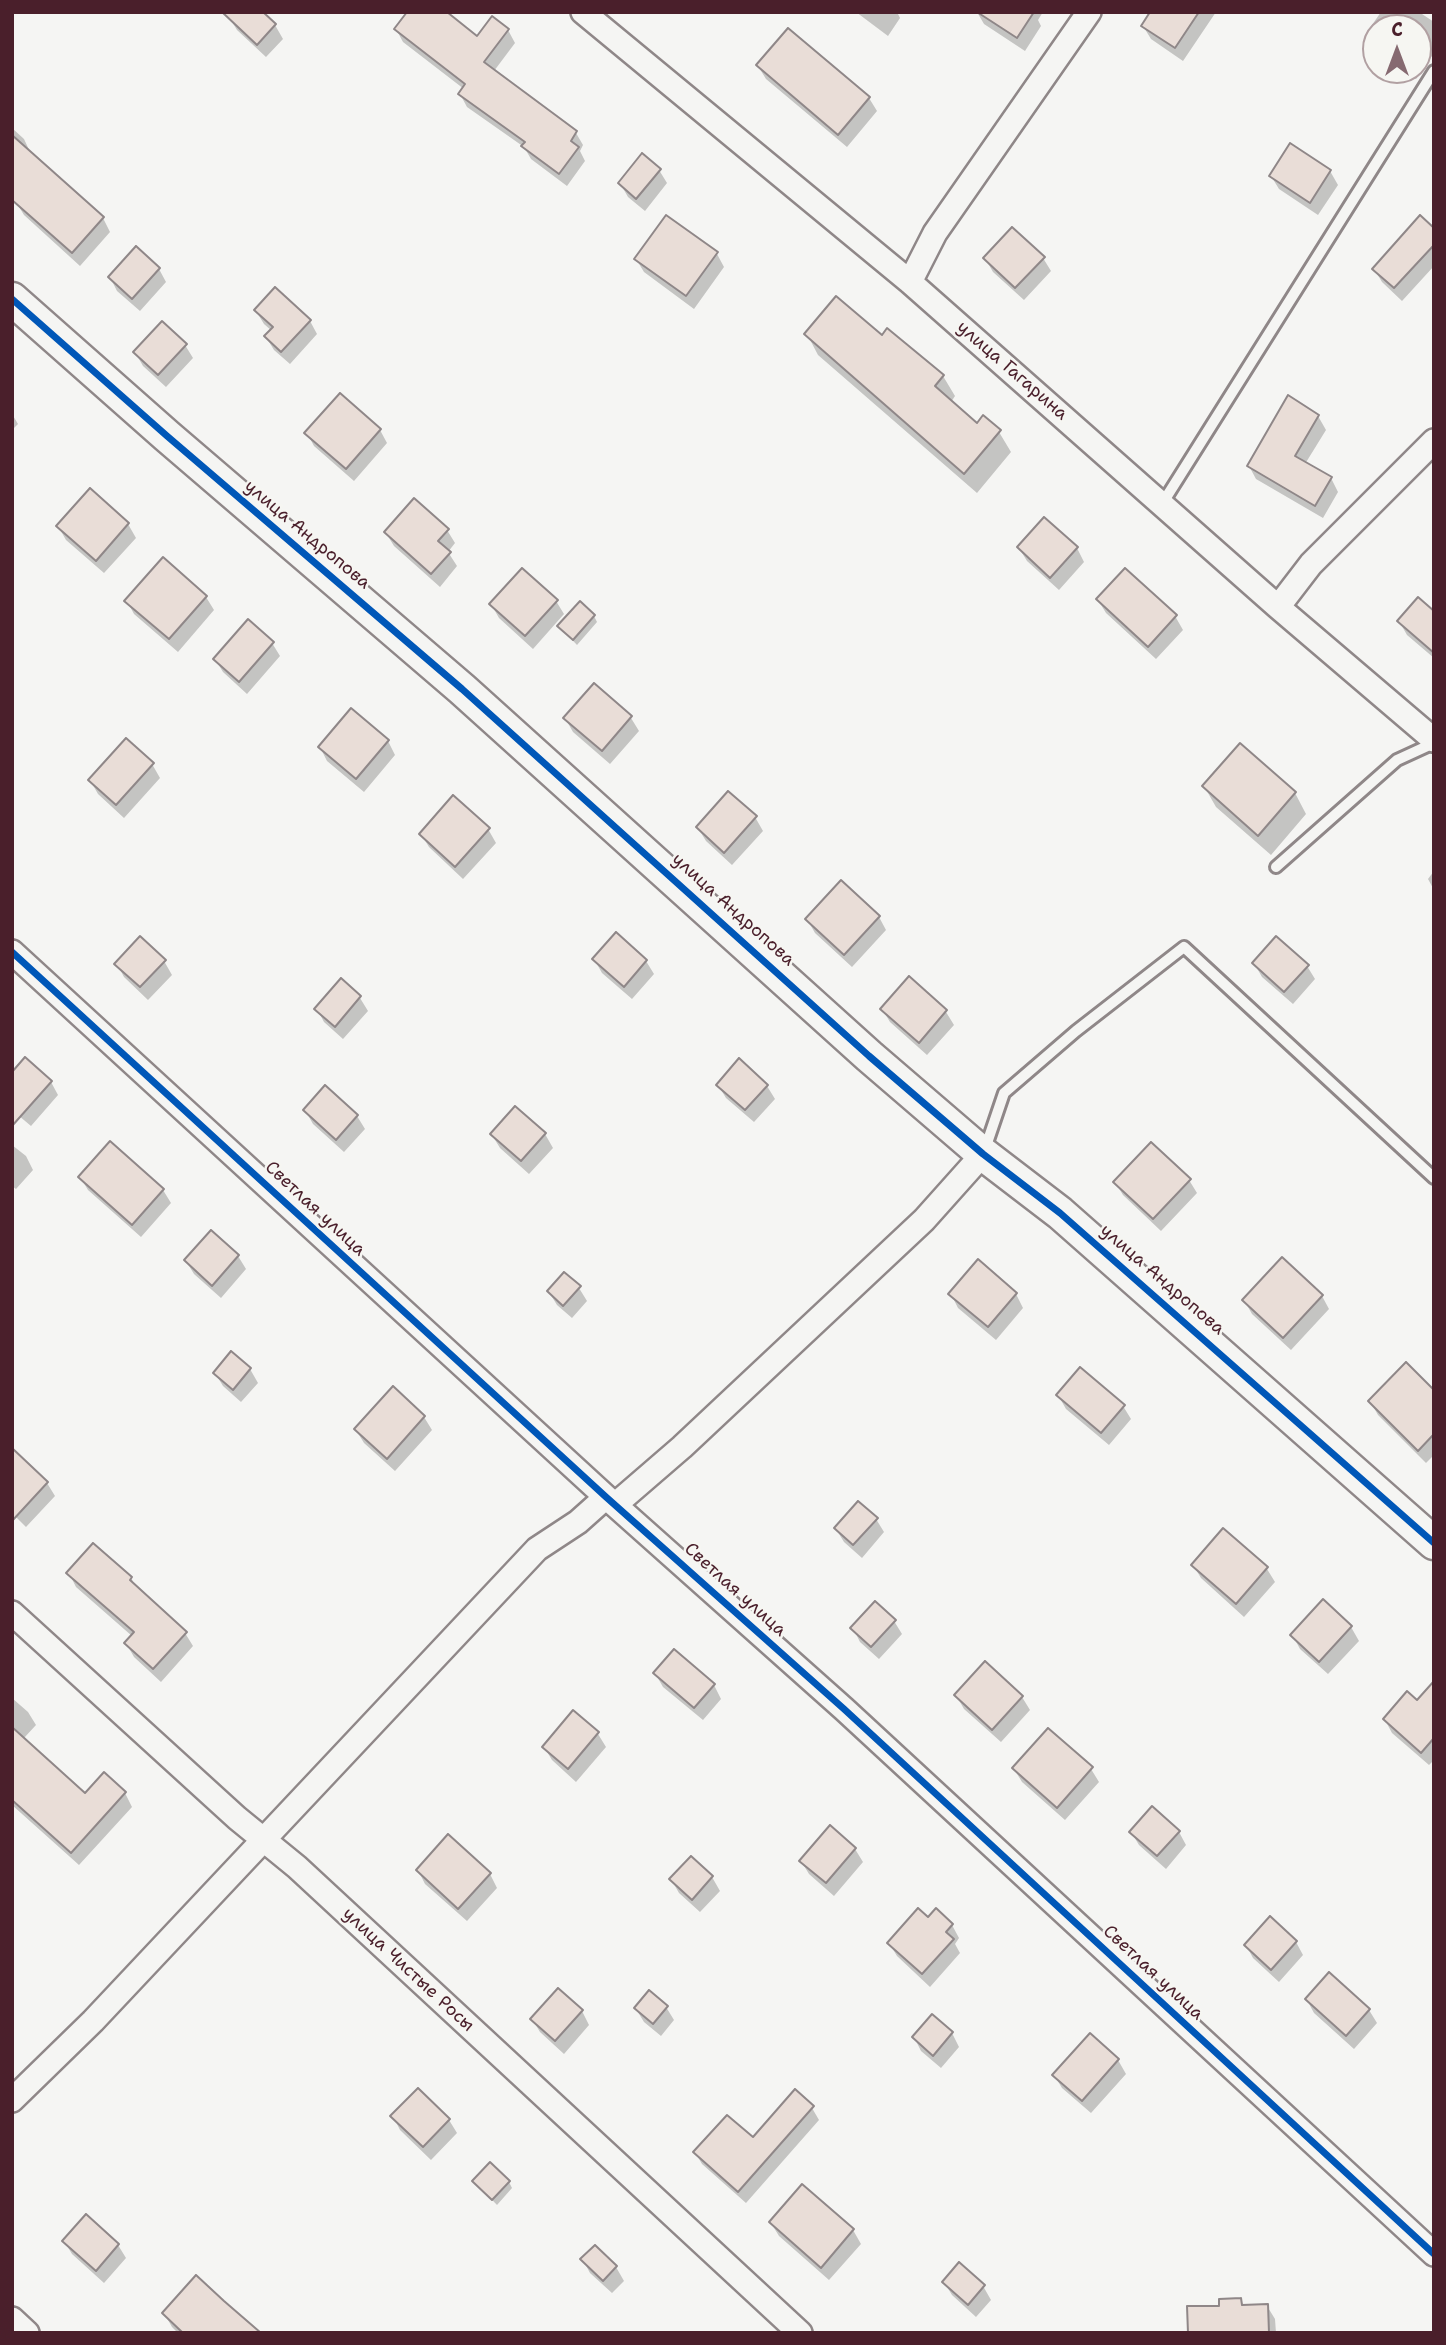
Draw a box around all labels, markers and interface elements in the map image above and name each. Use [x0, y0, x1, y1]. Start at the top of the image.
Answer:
north arrow [1362, 14, 1432, 84]
text: С [1391, 17, 1403, 42]
street label: улица Гагарина [952, 317, 1072, 425]
street label: улица Андропова [239, 476, 375, 594]
street label: улица Андропова [667, 849, 799, 971]
street label: Светлая улица [260, 1157, 370, 1261]
street label: улица Андропова [1095, 1220, 1229, 1340]
street label: Светлая улица [680, 1539, 790, 1641]
street label: улица Чистые Росы [338, 1903, 478, 2037]
street label: Светлая улица [1098, 1921, 1208, 2025]

